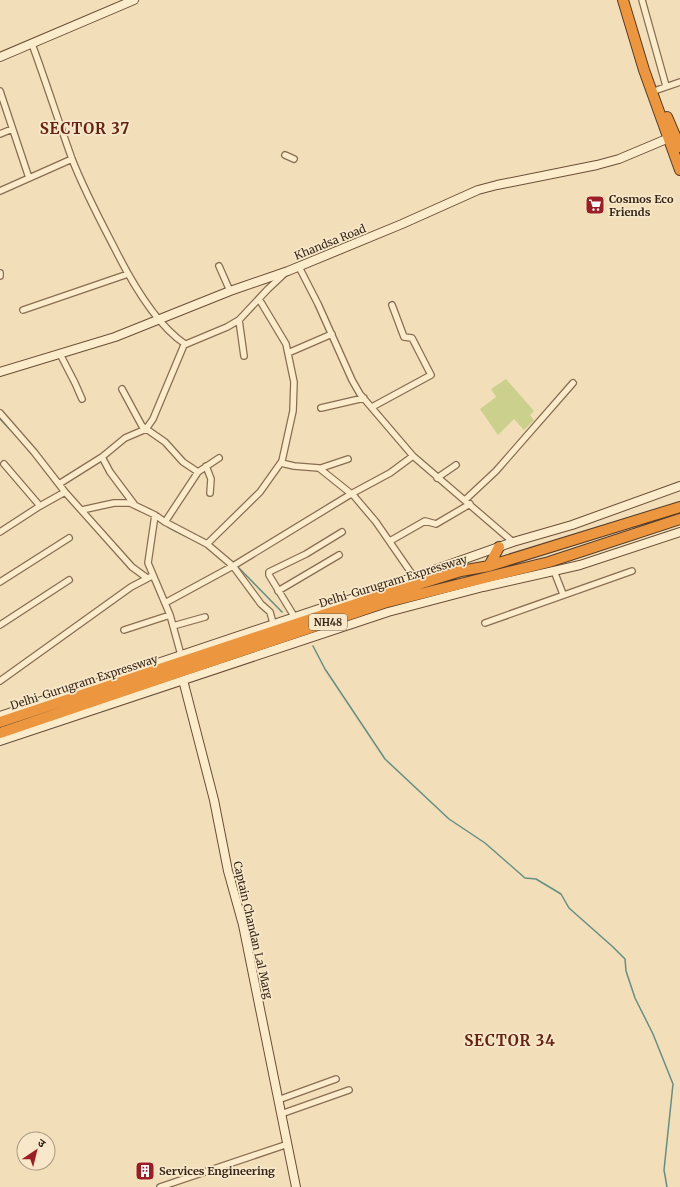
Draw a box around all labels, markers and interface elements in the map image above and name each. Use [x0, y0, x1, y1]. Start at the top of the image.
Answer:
district label: SECTOR 37 [40, 119, 130, 138]
place label: Cosmos Eco Friends [609, 192, 674, 219]
supermarket icon: Cosmos Eco Friends [584, 194, 606, 216]
street label: Khandsa Road [292, 221, 368, 263]
street label: Delhi-Gurugram Expressway [317, 552, 469, 610]
road number: NH48 [309, 614, 347, 630]
street label: Delhi-Gurugram Expressway [8, 651, 160, 713]
street label: Captain Chandan Lal Marg [230, 860, 276, 1001]
district label: SECTOR 34 [464, 1031, 556, 1050]
north arrow [16, 1131, 56, 1171]
text: उ [35, 1135, 49, 1151]
building icon: Services Engineering [134, 1160, 156, 1182]
place label: Services Engineering [159, 1164, 275, 1178]

